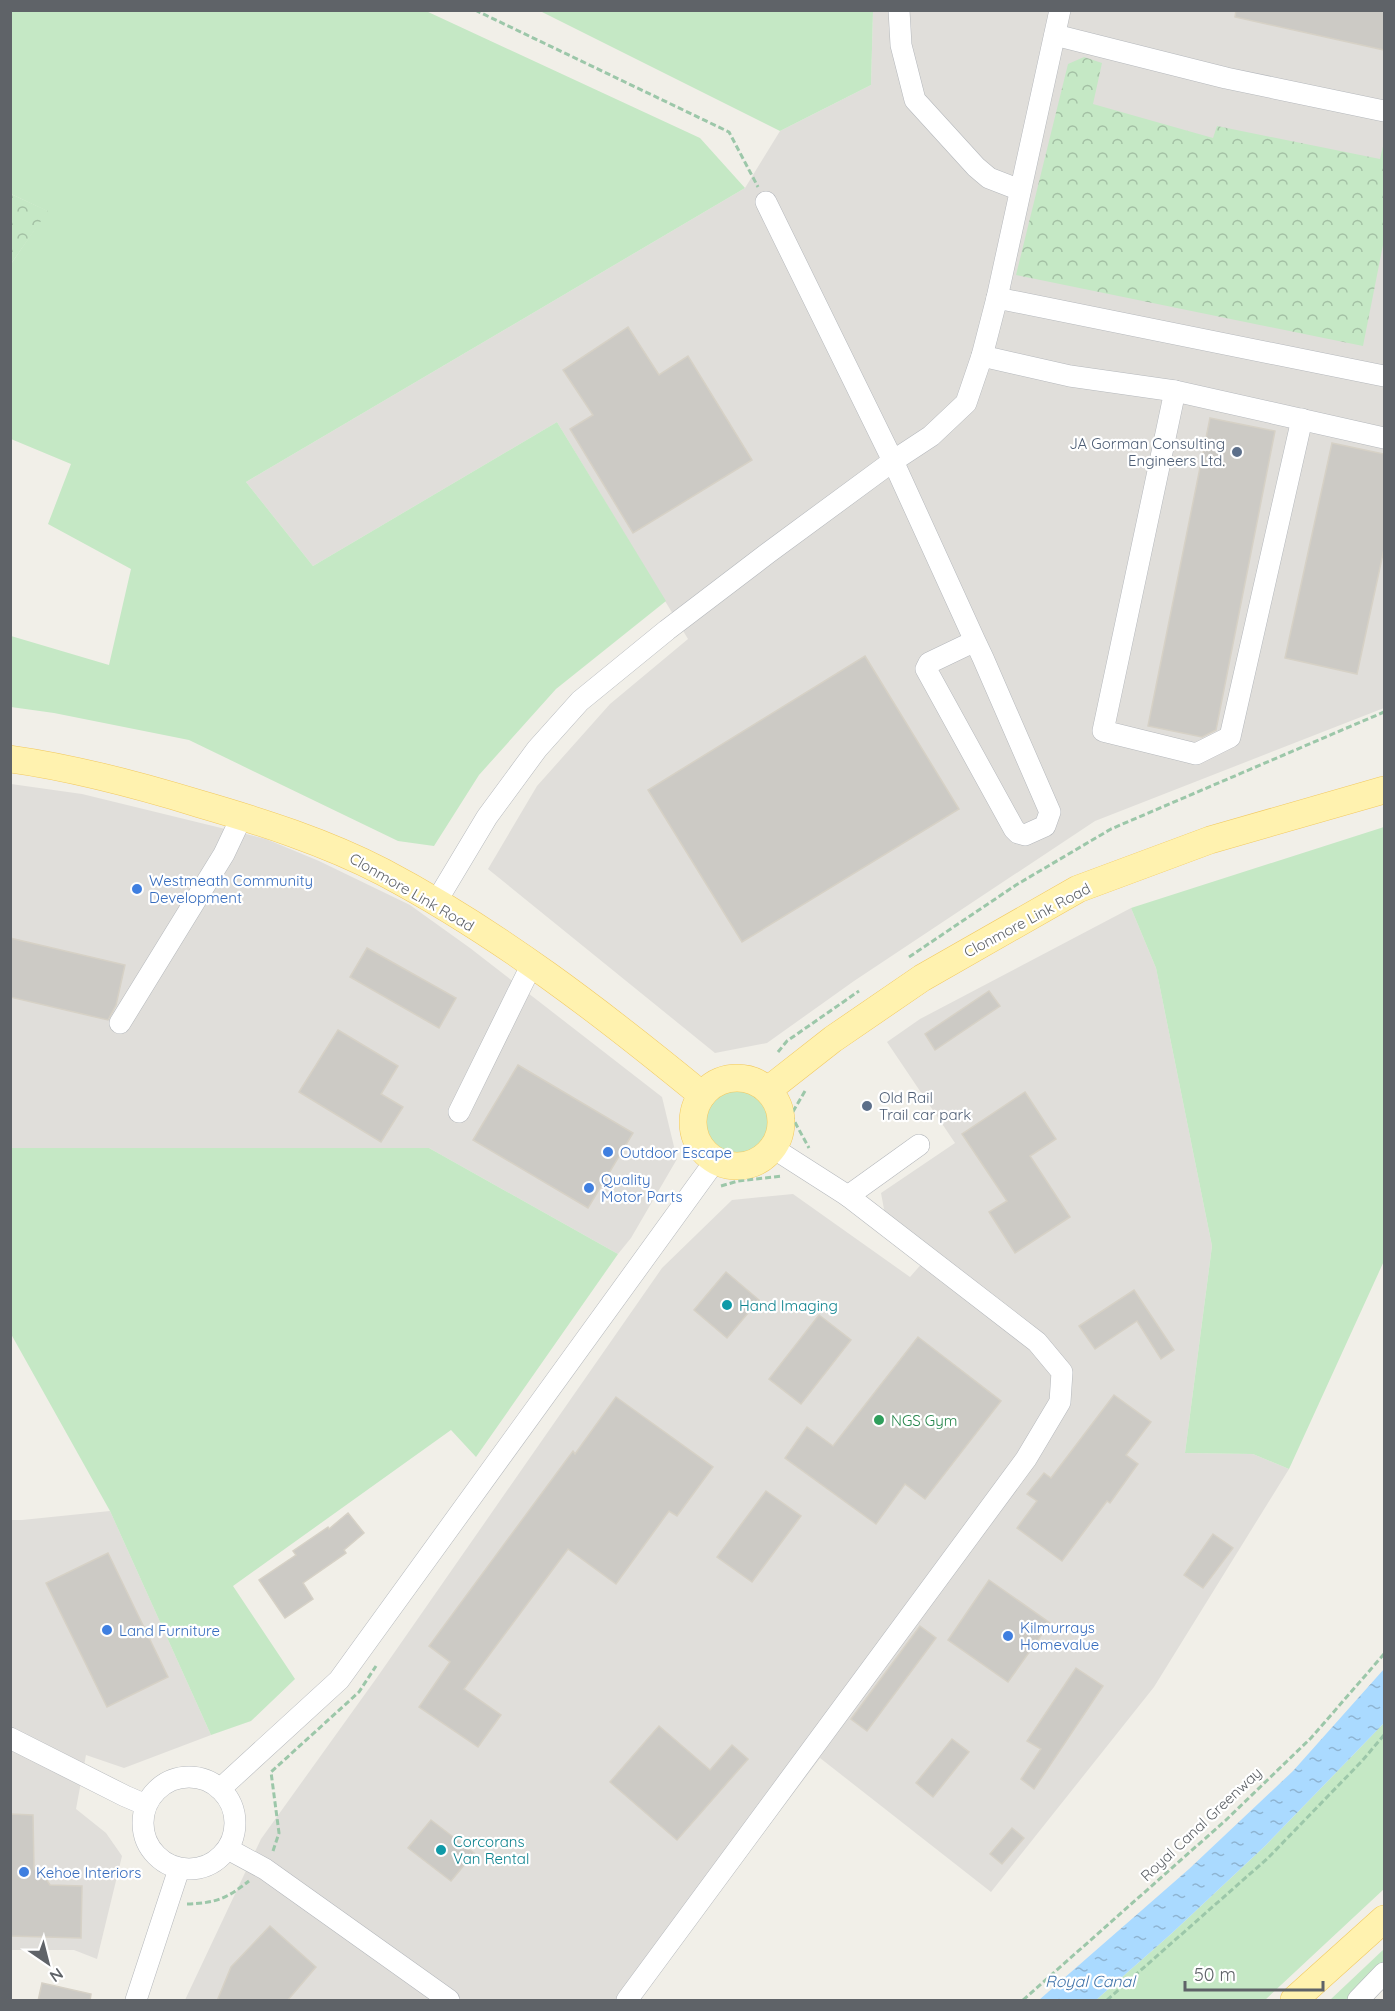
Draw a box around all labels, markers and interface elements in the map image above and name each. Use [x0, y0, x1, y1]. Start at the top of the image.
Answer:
place label: JA Gorman Consulting Engineers Ltd. [1069, 434, 1225, 470]
marker: JA Gorman Consulting Engineers Ltd. [1230, 445, 1244, 459]
street label: Clonmore Link Road [346, 849, 478, 935]
place label: Westmeath Community Development [149, 871, 313, 907]
street label: Clonmore Link Road [960, 879, 1094, 961]
marker: Westmeath Community Development [130, 882, 144, 896]
place label: Old Rail Trail car park [879, 1088, 971, 1124]
marker: Old Rail Trail car park [860, 1099, 874, 1113]
place label: Outdoor Escape [620, 1143, 732, 1162]
marker: Outdoor Escape [601, 1145, 615, 1159]
place label: Quality Motor Parts [601, 1170, 683, 1206]
marker: Quality Motor Parts [582, 1181, 596, 1195]
place label: Hand Imaging [739, 1296, 838, 1315]
marker: Hand Imaging [720, 1298, 734, 1312]
place label: NGS Gym [891, 1411, 958, 1430]
marker: NGS Gym [872, 1413, 886, 1427]
place label: Kilmurrays Homevalue [1020, 1618, 1099, 1654]
place label: Land Furniture [119, 1621, 220, 1640]
marker: Land Furniture [100, 1623, 114, 1637]
marker: Kilmurrays Homevalue [1001, 1629, 1015, 1643]
street label: Royal Canal Greenway [1136, 1763, 1266, 1885]
place label: Corcorans Van Rental [453, 1832, 529, 1868]
marker: Corcorans Van Rental [434, 1843, 448, 1857]
place label: Kehoe Interiors [36, 1863, 141, 1882]
marker: Kehoe Interiors [17, 1865, 31, 1879]
north arrow [18, 1933, 78, 1993]
scale bar [1185, 1954, 1323, 1992]
text: 50 m [1194, 1963, 1236, 1986]
text: N [46, 1964, 67, 1987]
water label: Royal Canal [1045, 1971, 1137, 1991]

